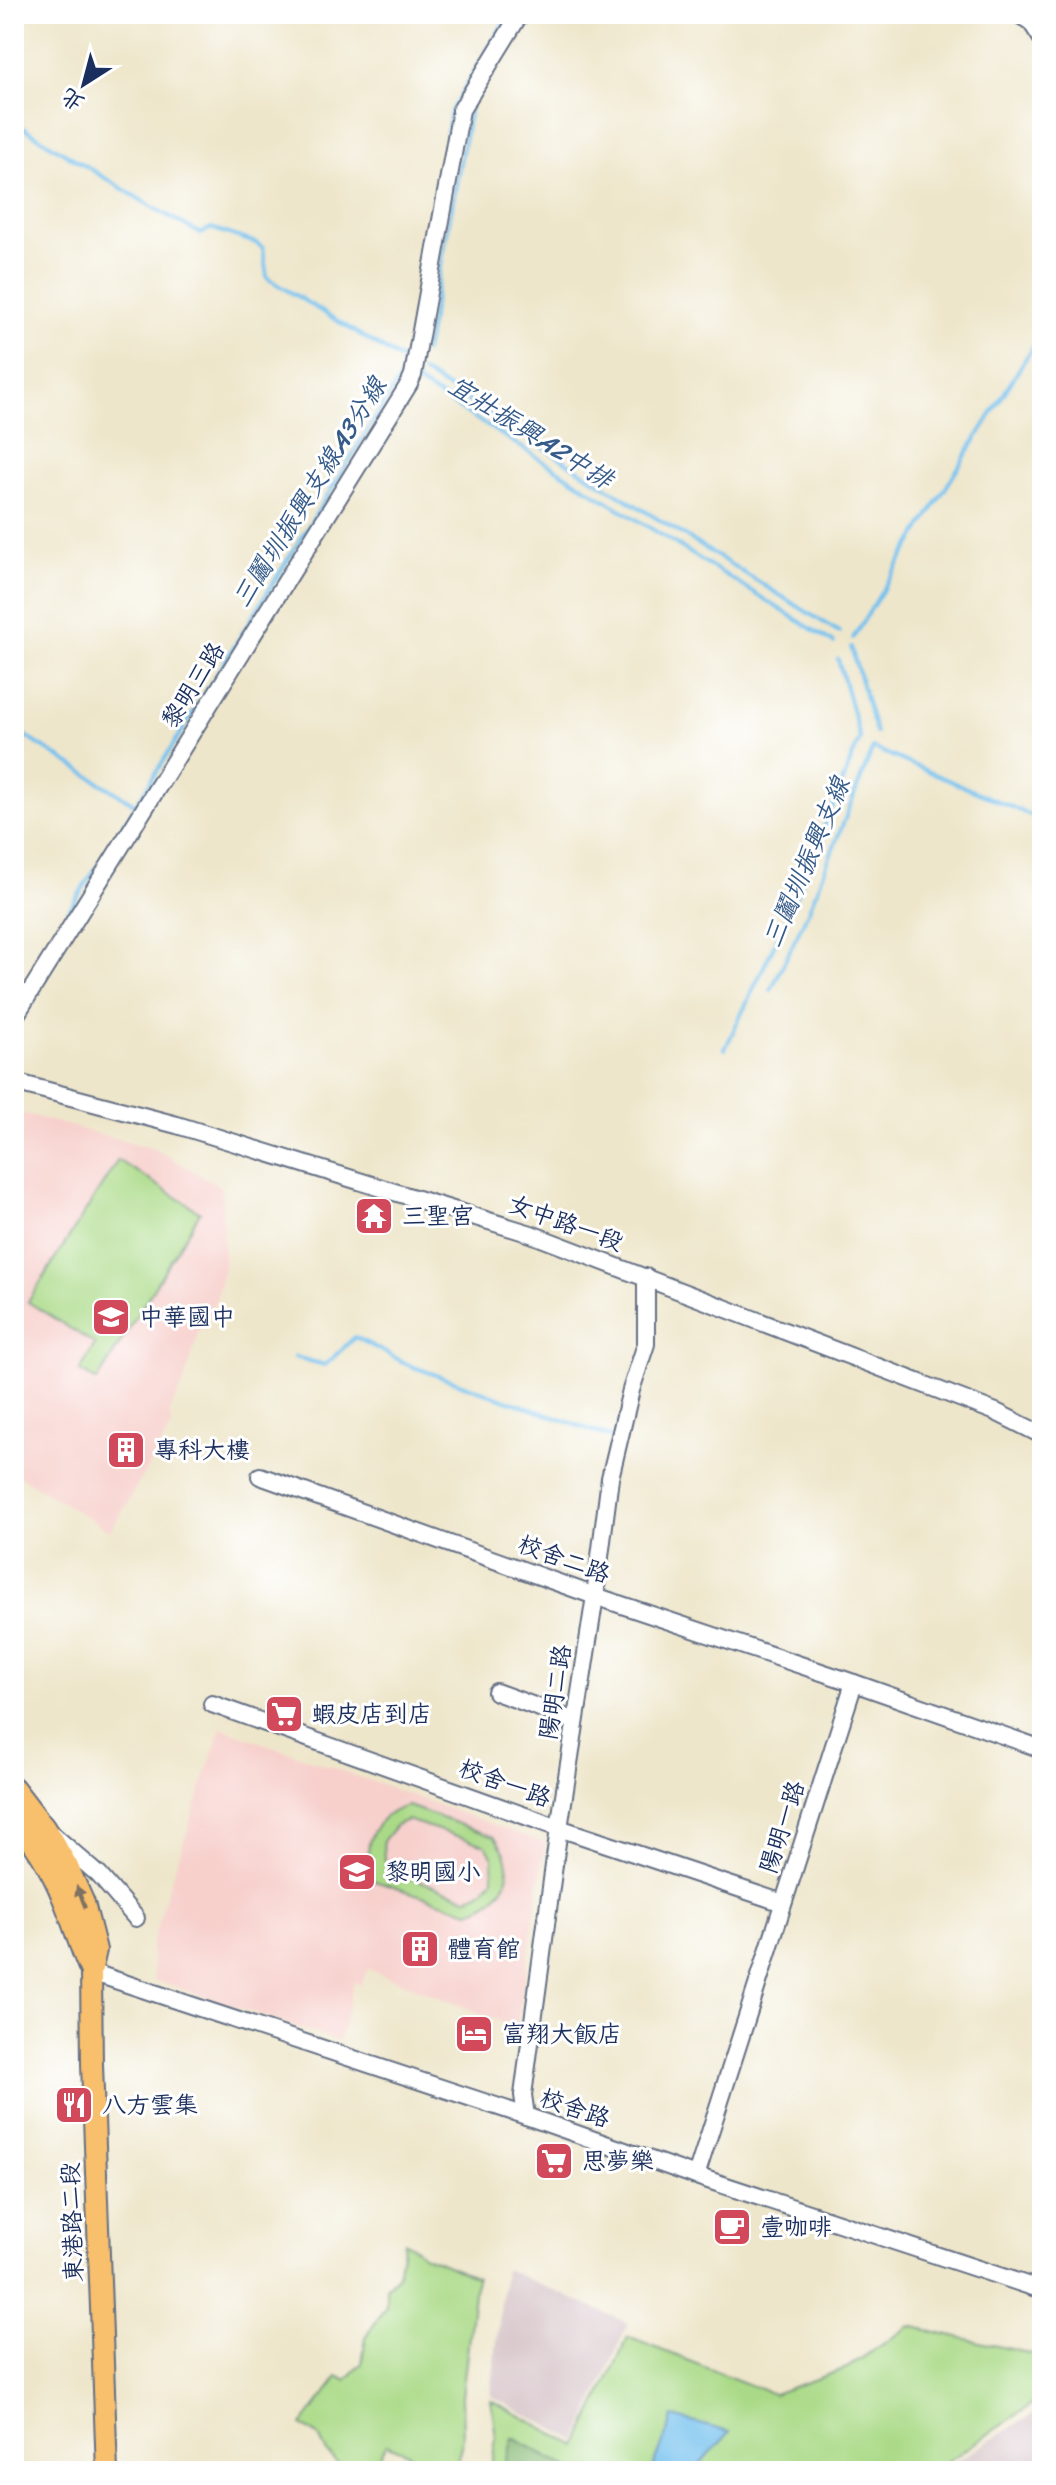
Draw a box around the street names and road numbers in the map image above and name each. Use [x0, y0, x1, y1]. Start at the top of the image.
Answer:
street label: 黎明三路 [150, 633, 236, 737]
street label: 女中路一段 [502, 1183, 630, 1263]
street label: 校舍二路 [512, 1523, 616, 1595]
street label: 陽明二路 [527, 1641, 583, 1743]
street label: 校舍一路 [453, 1747, 557, 1819]
street label: 陽明一路 [747, 1775, 817, 1879]
street label: 校舍路 [534, 2076, 616, 2140]
street label: 東港路二段 [49, 2161, 95, 2283]

